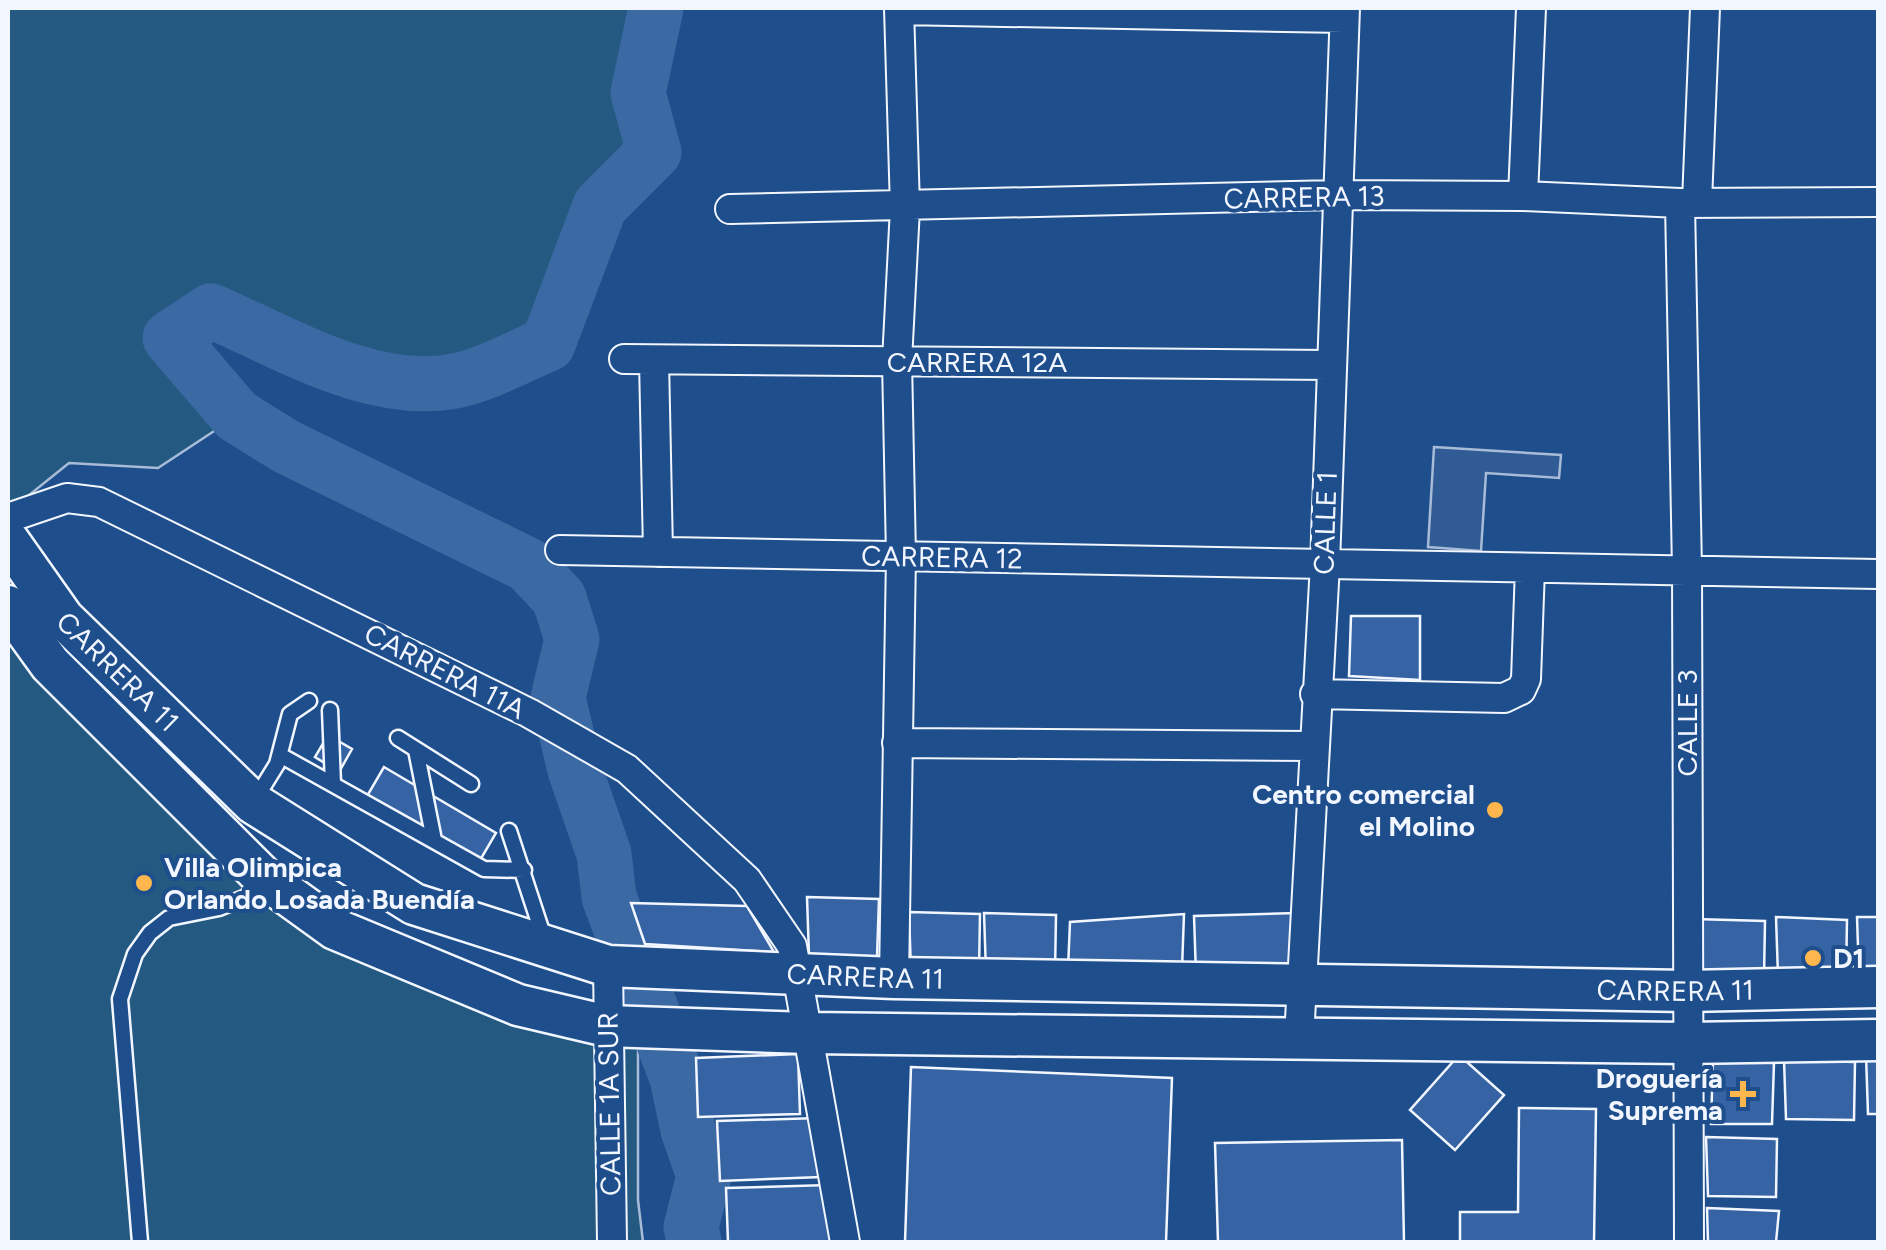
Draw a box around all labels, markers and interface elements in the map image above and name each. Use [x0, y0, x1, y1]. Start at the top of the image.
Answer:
street label: CARRERA 13 [1223, 179, 1385, 215]
street label: CARRERA 12A [887, 345, 1067, 379]
street label: CALLE 1 [1306, 471, 1344, 575]
street label: CARRERA 12 [861, 539, 1023, 575]
street label: CARRERA 11 [50, 604, 186, 739]
street label: CARRERA 11A [359, 616, 531, 726]
street label: CALLE 3 [1670, 670, 1704, 777]
place label: Centro comercial el Molino [1252, 777, 1475, 843]
marker: Centro comercial el Molino [1484, 799, 1506, 821]
place label: Villa Olimpica Orlando Losada Buendía [164, 850, 475, 916]
marker: Villa Olimpica Orlando Losada Buendía [133, 872, 155, 894]
place label: D1 [1833, 941, 1864, 975]
marker: D1 [1802, 947, 1824, 969]
street label: CARRERA 11 [786, 957, 944, 996]
street label: CARRERA 11 [1596, 973, 1754, 1008]
street label: CALLE 1A SUR [590, 1012, 628, 1196]
place label: Droguería Suprema [1595, 1061, 1723, 1127]
marker: Droguería Suprema [1732, 1083, 1754, 1105]

